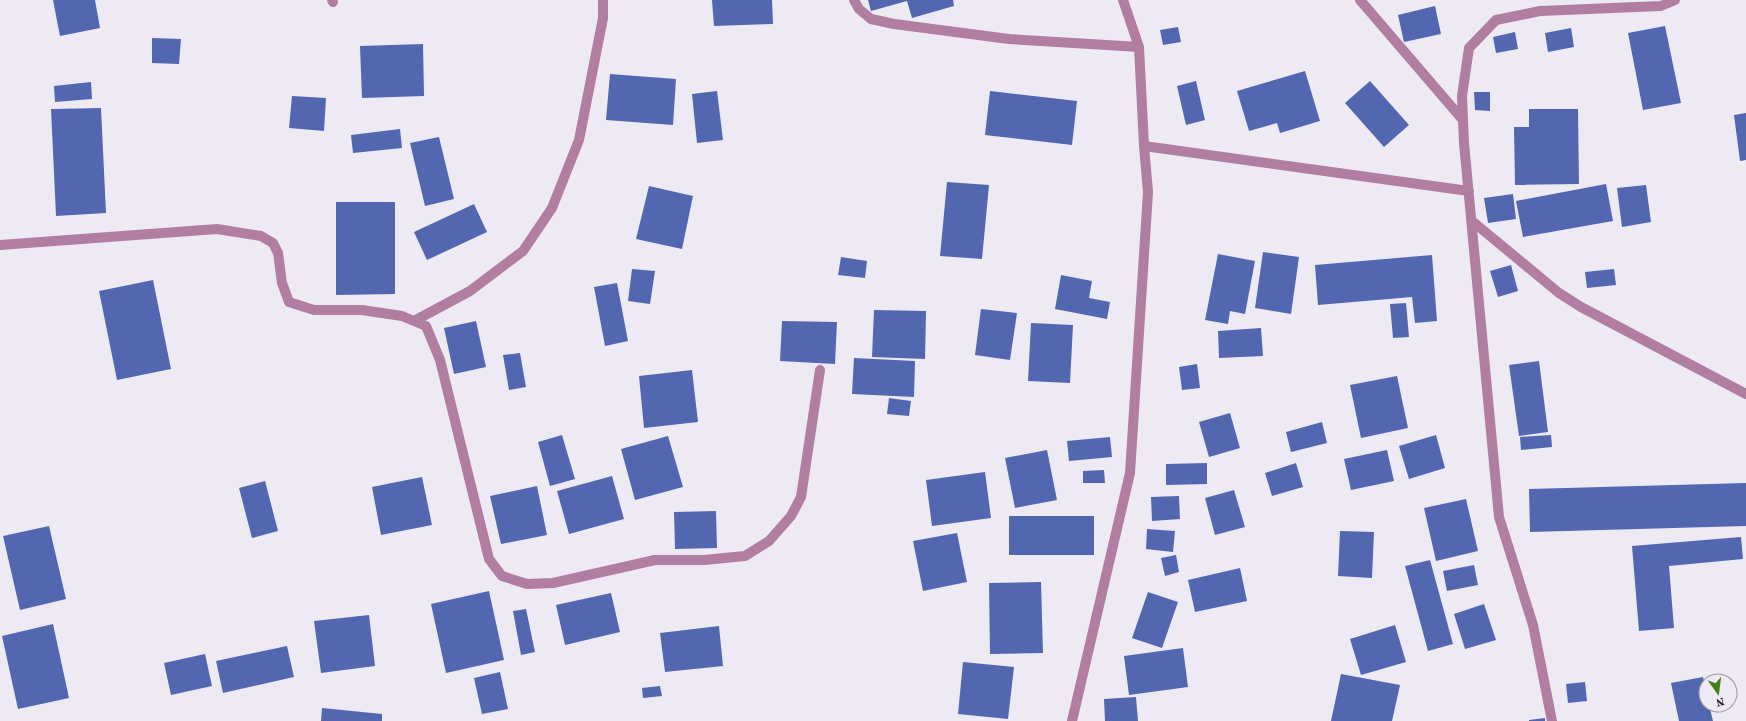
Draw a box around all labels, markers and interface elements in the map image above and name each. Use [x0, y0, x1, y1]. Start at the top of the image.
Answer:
north arrow [1698, 673, 1738, 713]
text: N [1715, 694, 1726, 710]

